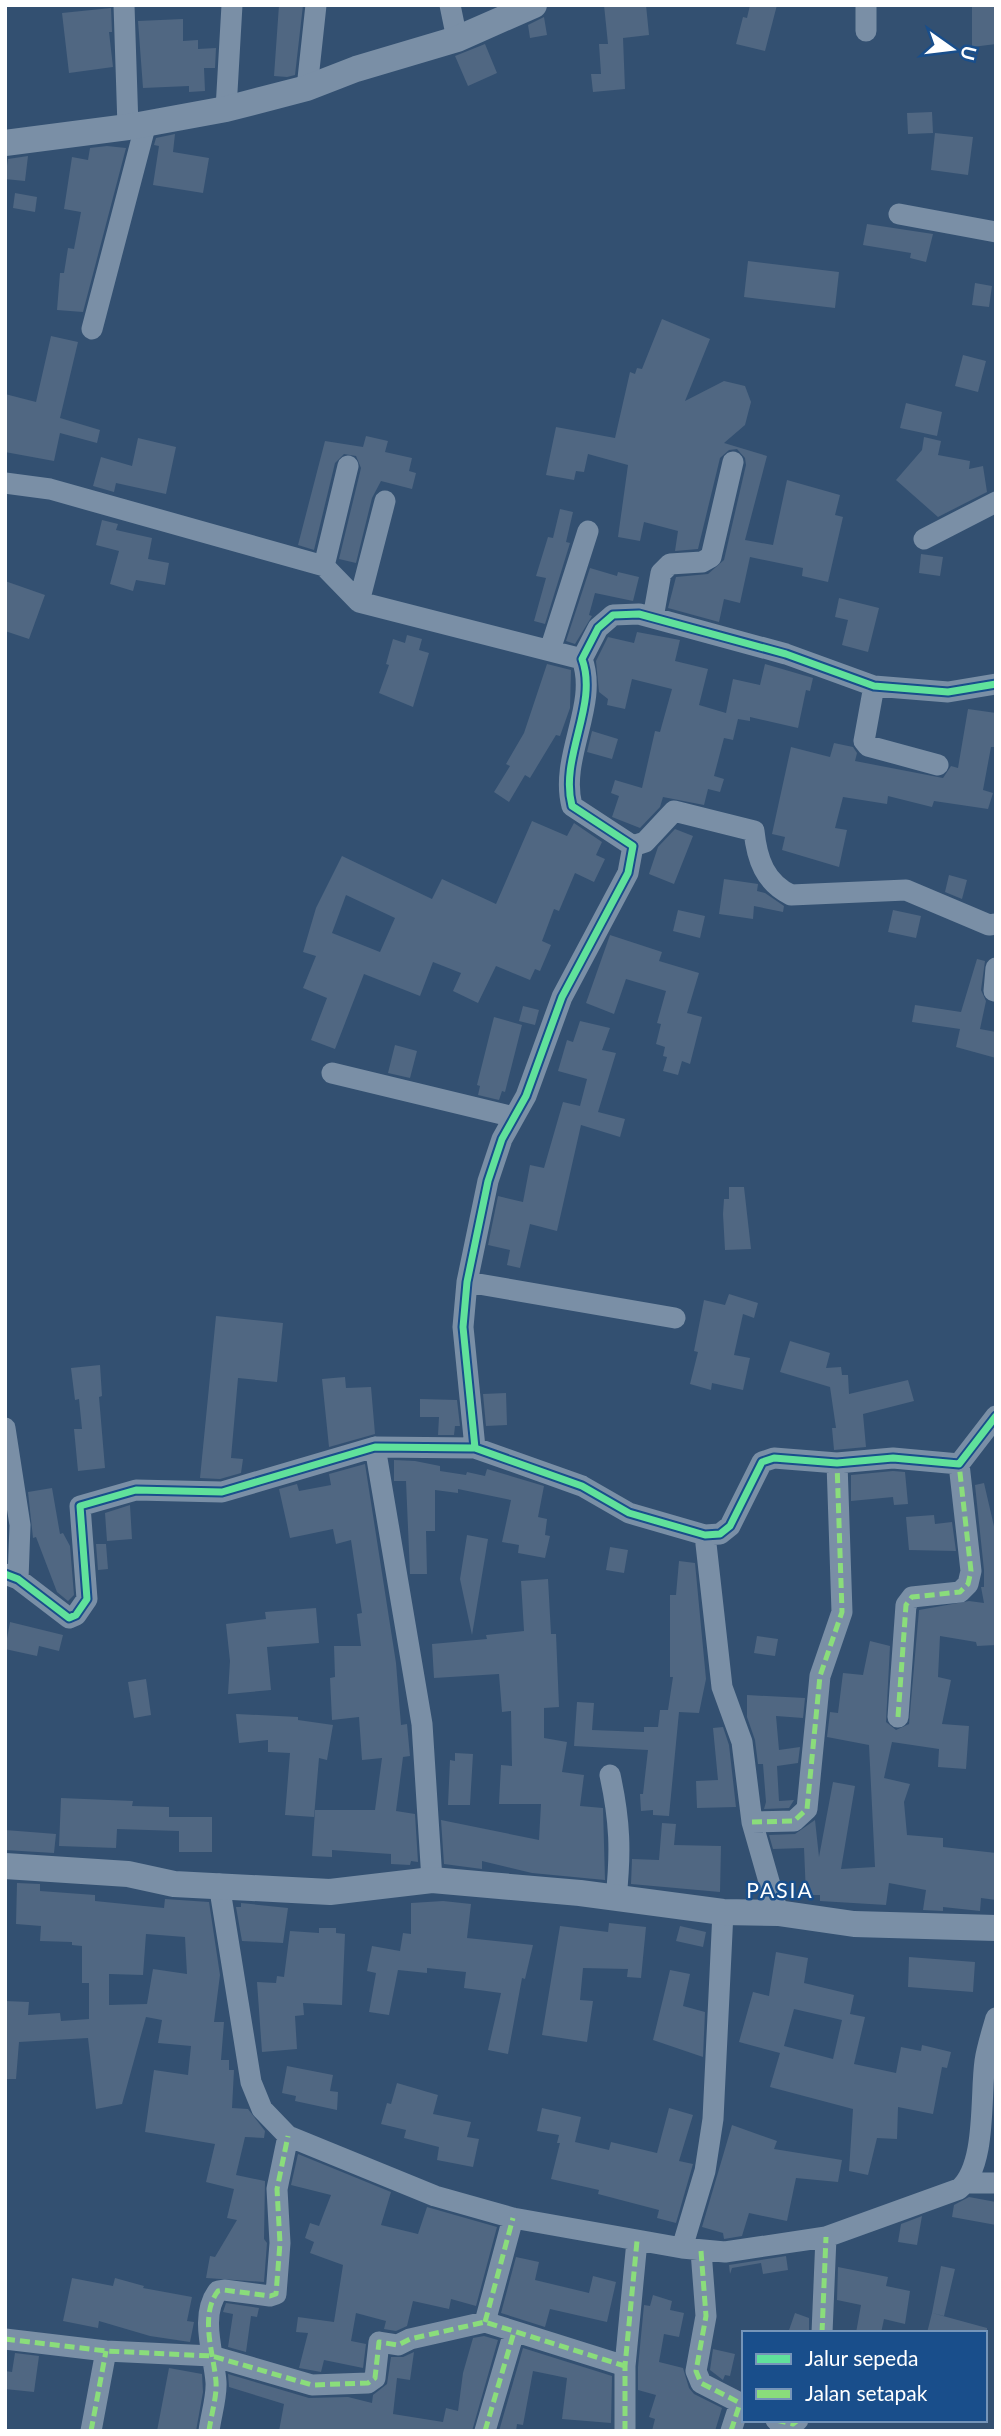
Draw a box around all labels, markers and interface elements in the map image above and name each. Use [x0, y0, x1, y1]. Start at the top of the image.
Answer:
north arrow [917, 14, 987, 84]
text: U [956, 44, 982, 63]
district label: PASIA [746, 1877, 814, 1902]
legend [742, 2331, 987, 2422]
text: Jalur sepeda [805, 2345, 918, 2370]
text: Jalan setapak [805, 2380, 928, 2405]

